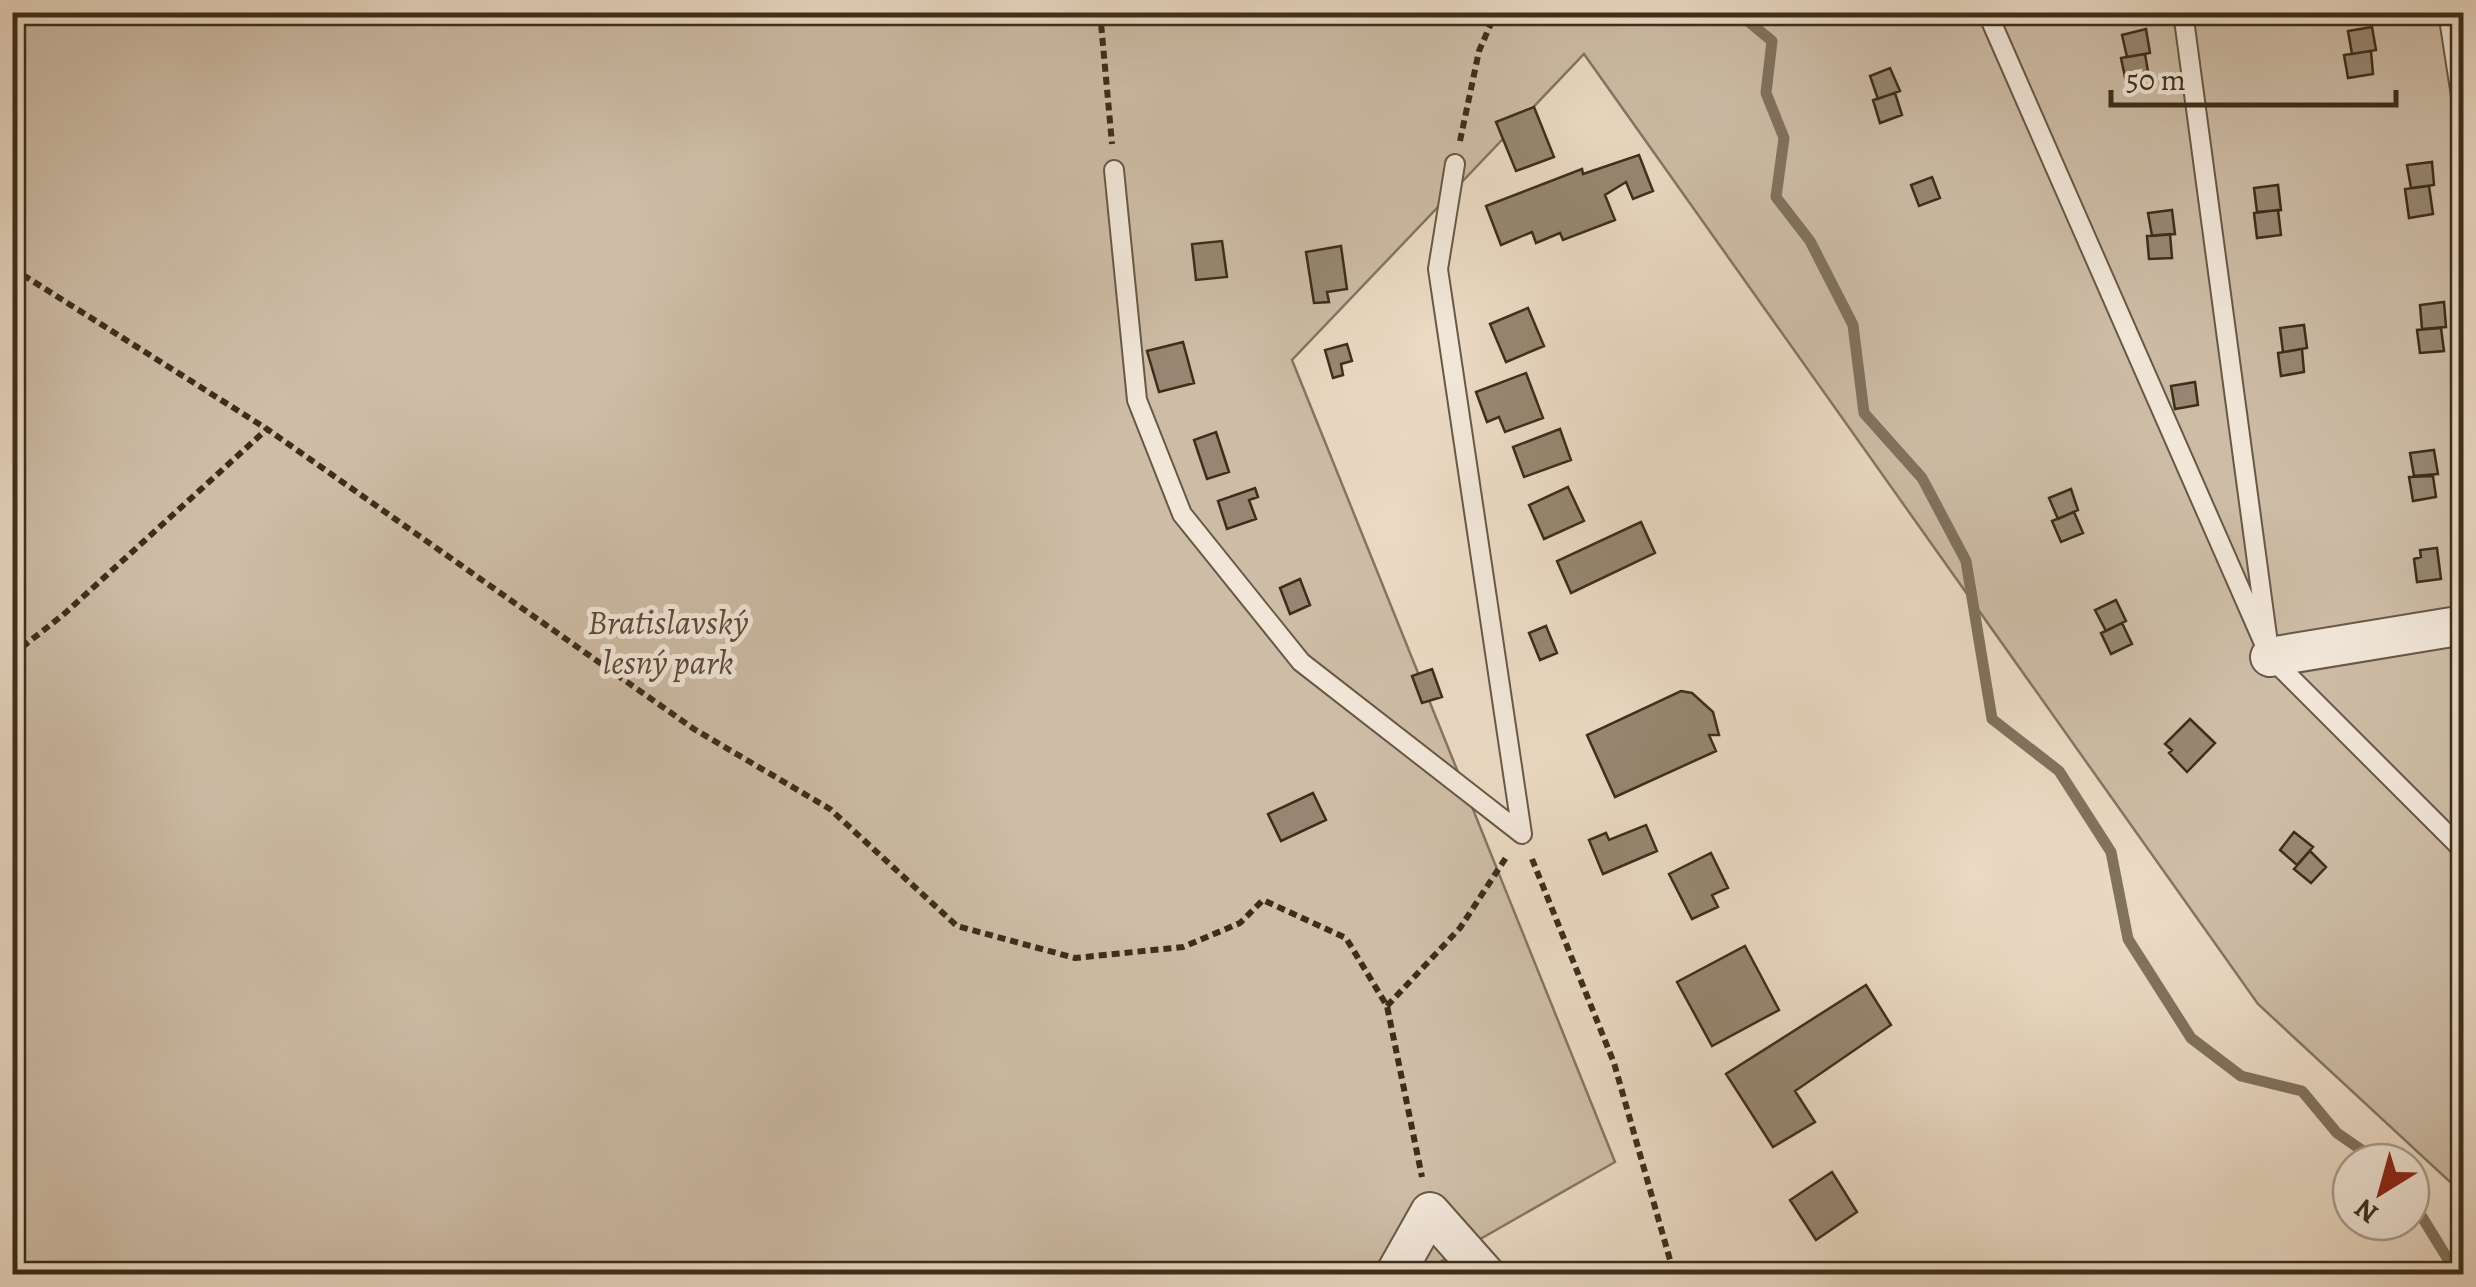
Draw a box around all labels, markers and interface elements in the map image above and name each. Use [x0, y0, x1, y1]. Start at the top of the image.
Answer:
scale bar [2111, 45, 2396, 107]
text: 50 m [2126, 60, 2186, 100]
park label: Bratislavský lesný park [587, 598, 749, 686]
north arrow [2331, 1142, 2431, 1242]
text: N [2347, 1190, 2386, 1232]

